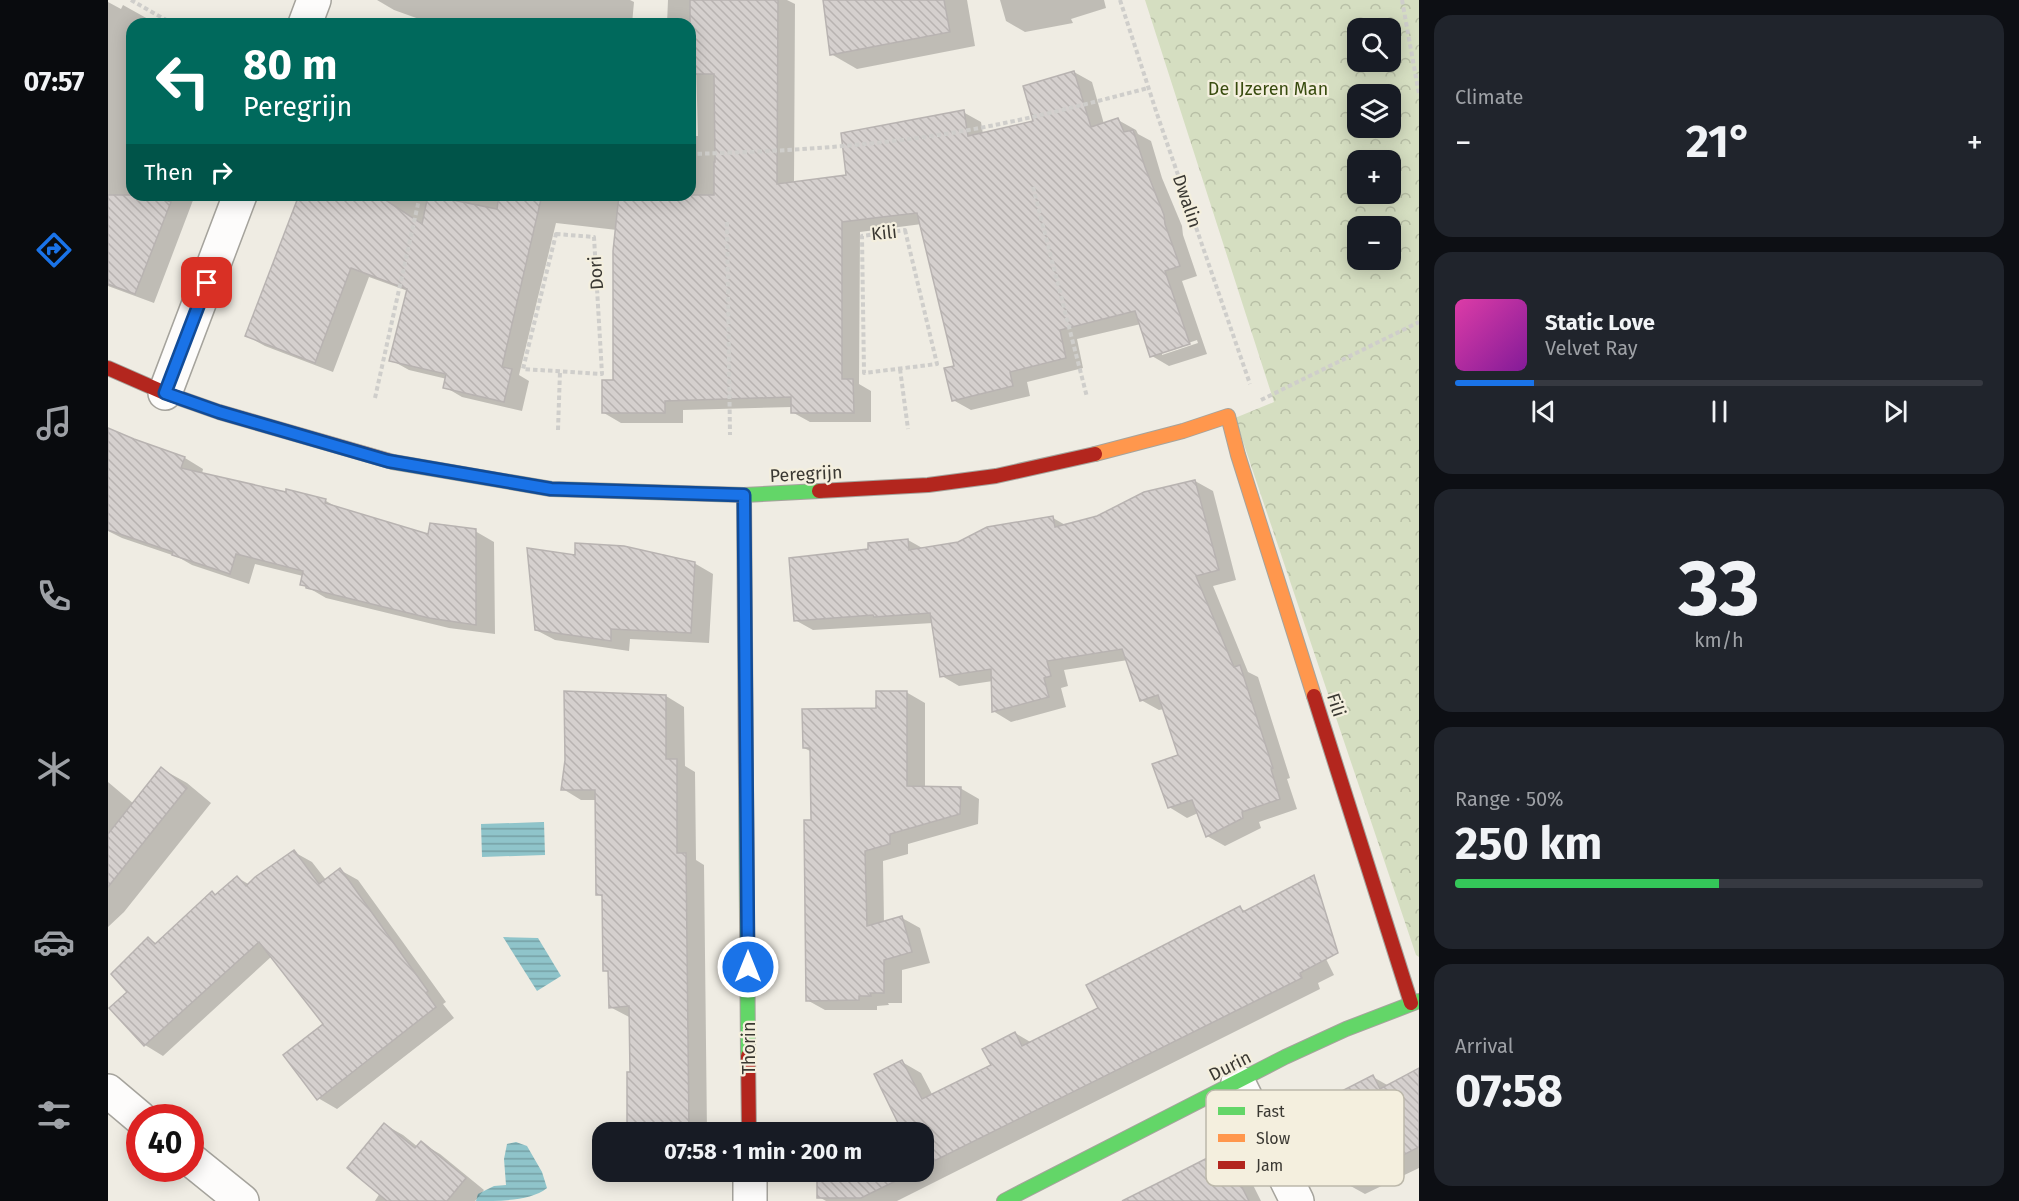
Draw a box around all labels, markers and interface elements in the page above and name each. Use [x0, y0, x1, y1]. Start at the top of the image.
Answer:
map controls [1347, 18, 1401, 270]
button: search [1347, 18, 1401, 72]
text: 80 m [243, 40, 337, 90]
icon: left [144, 42, 222, 120]
text: 07:57 [24, 66, 84, 98]
park label: De IJzeren Man [1208, 78, 1328, 100]
button: layers [1347, 84, 1401, 138]
text: Climate [1455, 85, 1523, 109]
text: Peregrijn [243, 91, 352, 123]
text: 21° [1686, 115, 1752, 169]
text: − [1455, 123, 1472, 163]
text: + [1967, 123, 1983, 163]
button: + [1347, 150, 1401, 204]
icon: right [205, 156, 238, 189]
text: Then [144, 159, 193, 186]
street label: Dwalin [1168, 172, 1206, 230]
button: − [1347, 216, 1401, 270]
street label: Kili [870, 221, 898, 245]
icon: directions [33, 229, 75, 271]
street label: Dori [584, 255, 608, 291]
pin [181, 257, 232, 308]
icon: arrive [190, 266, 223, 299]
text: Static Love [1545, 309, 1655, 336]
text: Velvet Ray [1545, 336, 1638, 360]
icon: previous [1527, 395, 1560, 428]
icon: pause [1703, 395, 1736, 428]
icon: next [1879, 395, 1912, 428]
icon: music [33, 402, 75, 444]
street label: Peregrijn [769, 461, 843, 487]
text: 33 [1678, 542, 1760, 636]
icon: phone [33, 575, 75, 617]
text: km/h [1694, 628, 1744, 652]
street label: Fili [1322, 690, 1350, 720]
icon: climate [33, 748, 75, 790]
text: Range · 50% [1455, 787, 1564, 811]
text: 250 km [1455, 817, 1602, 871]
icon: car [33, 921, 75, 963]
position arrow [716, 935, 780, 999]
street label: Thorin [738, 1022, 760, 1074]
text: Arrival [1455, 1034, 1514, 1058]
street label: Durin [1205, 1046, 1255, 1086]
text: 07:58 [1455, 1064, 1563, 1118]
legend [1206, 1090, 1404, 1186]
icon: filters [33, 1094, 75, 1136]
text: Fast [1256, 1102, 1285, 1121]
speed limit sign: 40 [126, 1104, 204, 1182]
text: Slow [1256, 1129, 1291, 1148]
text: 07:58 · 1 min · 200 m [664, 1138, 862, 1165]
text: Jam [1256, 1156, 1283, 1175]

